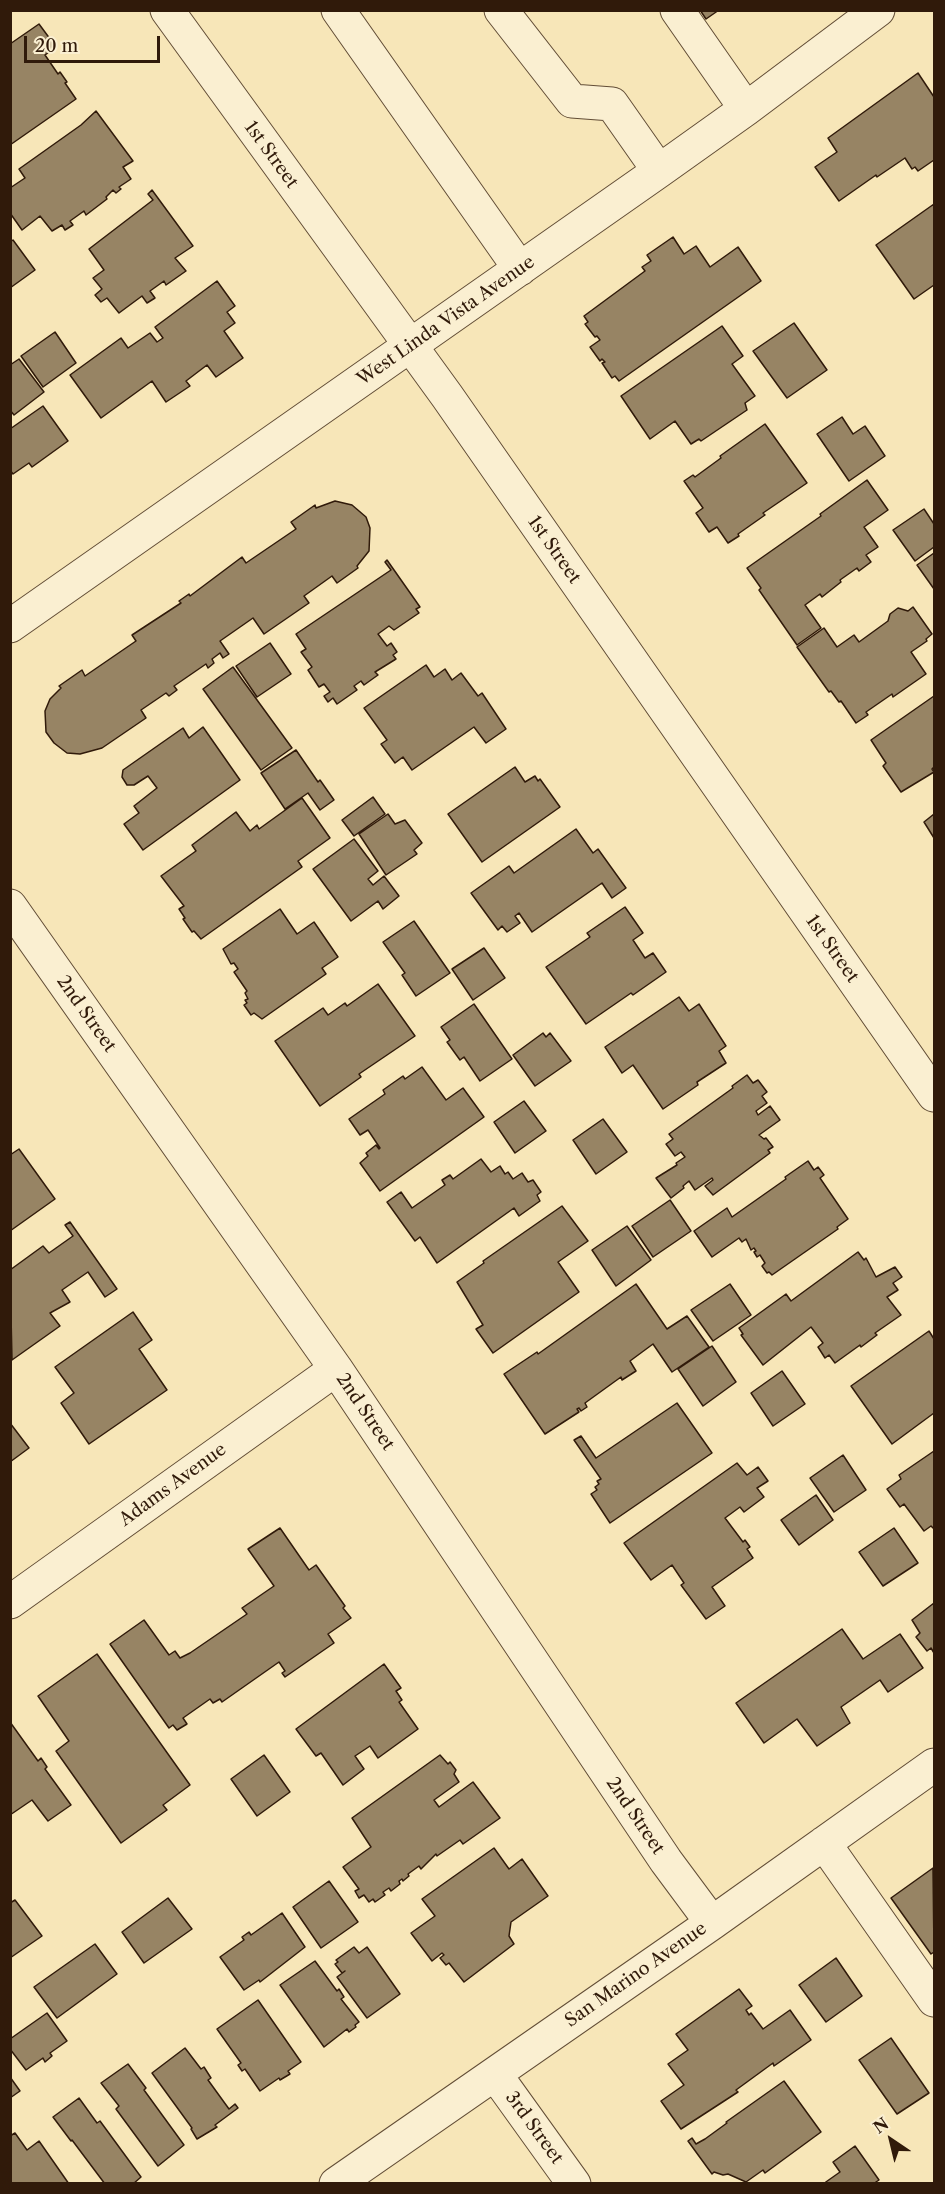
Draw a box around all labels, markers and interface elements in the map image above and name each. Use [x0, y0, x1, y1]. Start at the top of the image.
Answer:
scale bar [27, 24, 164, 62]
text: 20 m [35, 35, 78, 57]
street label: 1st Street [239, 117, 303, 193]
street label: West Linda Vista Avenue [353, 251, 539, 391]
street label: 1st Street [523, 512, 585, 588]
street label: 1st Street [801, 911, 863, 987]
street label: 2nd Street [52, 972, 120, 1056]
street label: 2nd Street [331, 1369, 399, 1455]
street label: Adams Avenue [115, 1439, 231, 1531]
street label: 2nd Street [601, 1773, 669, 1859]
street label: San Marino Avenue [561, 1918, 711, 2032]
street label: 3rd Street [501, 2088, 567, 2168]
north arrow [861, 2110, 921, 2170]
text: N [869, 2113, 892, 2137]

